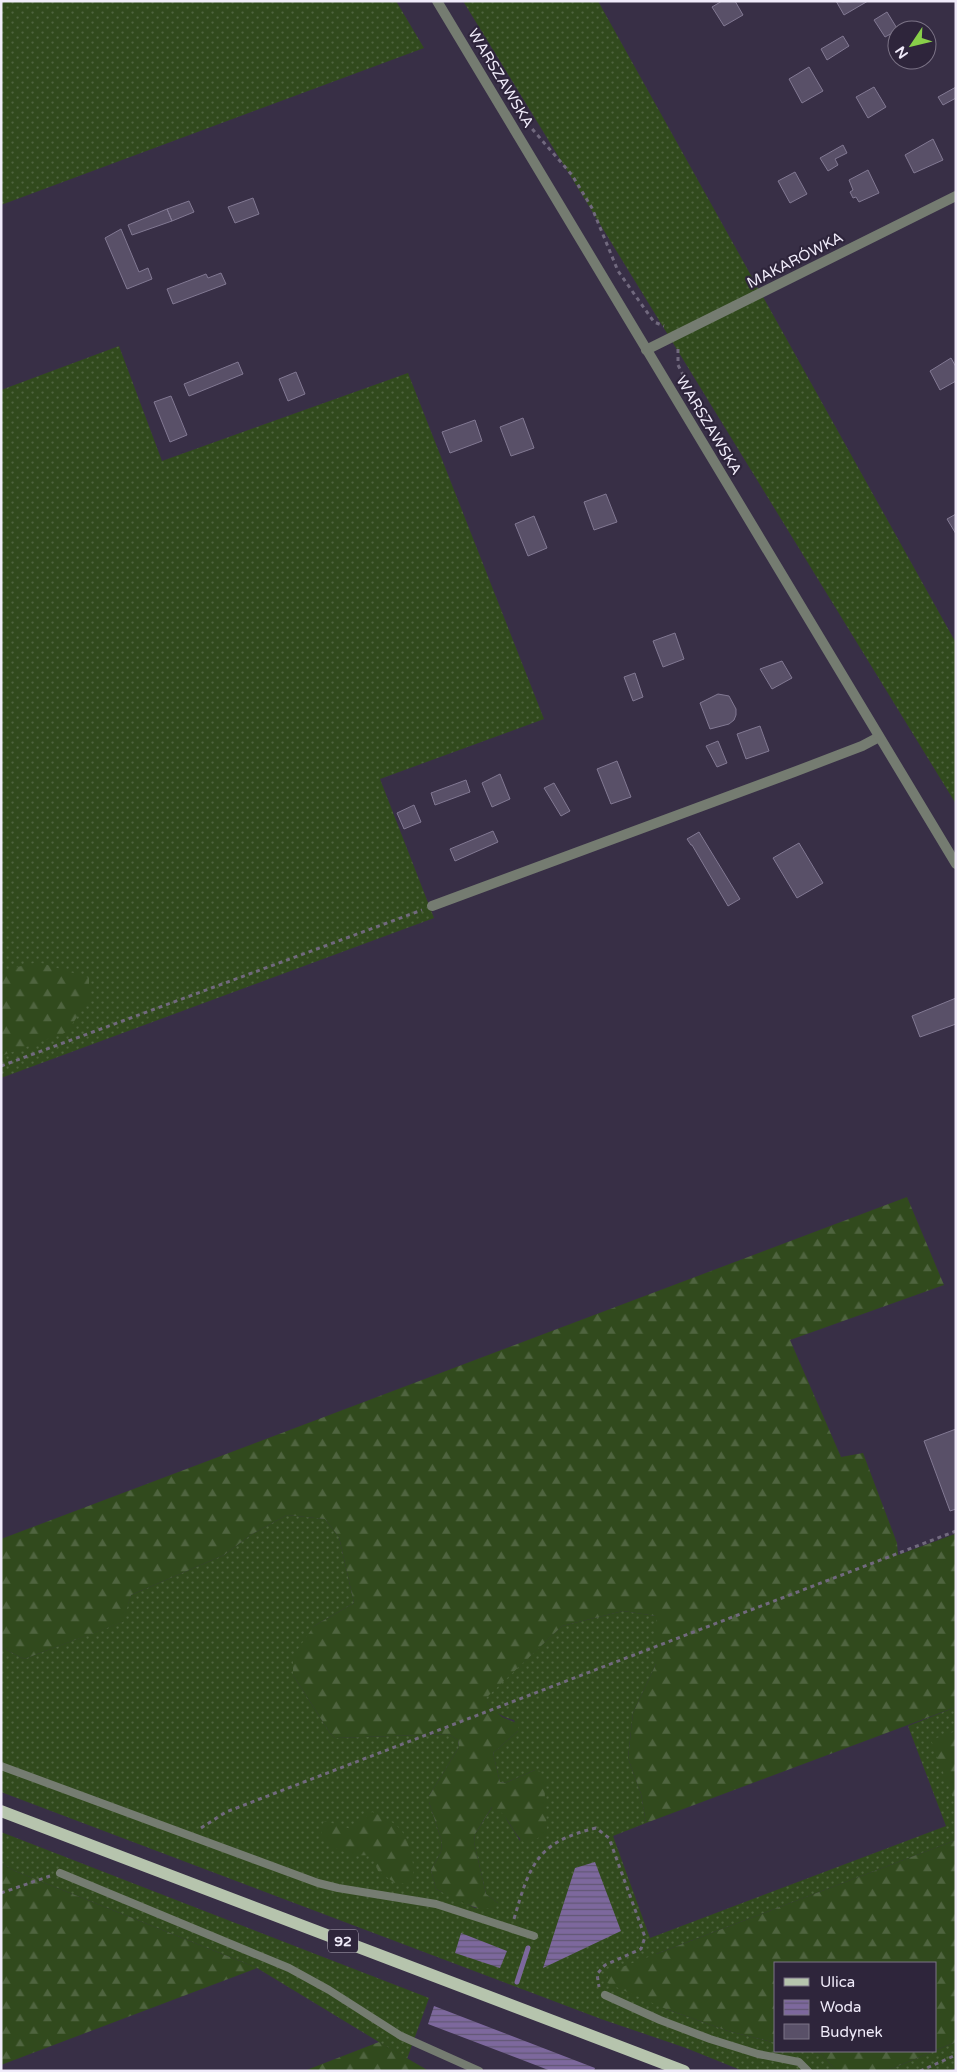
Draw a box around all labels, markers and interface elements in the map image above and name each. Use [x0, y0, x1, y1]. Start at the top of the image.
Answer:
north arrow [887, 20, 937, 70]
street label: WARSZAWSKA [464, 25, 538, 131]
text: N [892, 43, 912, 62]
street label: MAKARÓWKA [744, 228, 846, 292]
street label: WARSZAWSKA [672, 372, 746, 478]
road number: 92 [328, 1930, 358, 1952]
legend [774, 1962, 937, 2052]
text: Ulica [820, 1973, 855, 1991]
text: Woda [820, 1998, 862, 2016]
text: Budynek [820, 2023, 883, 2041]

